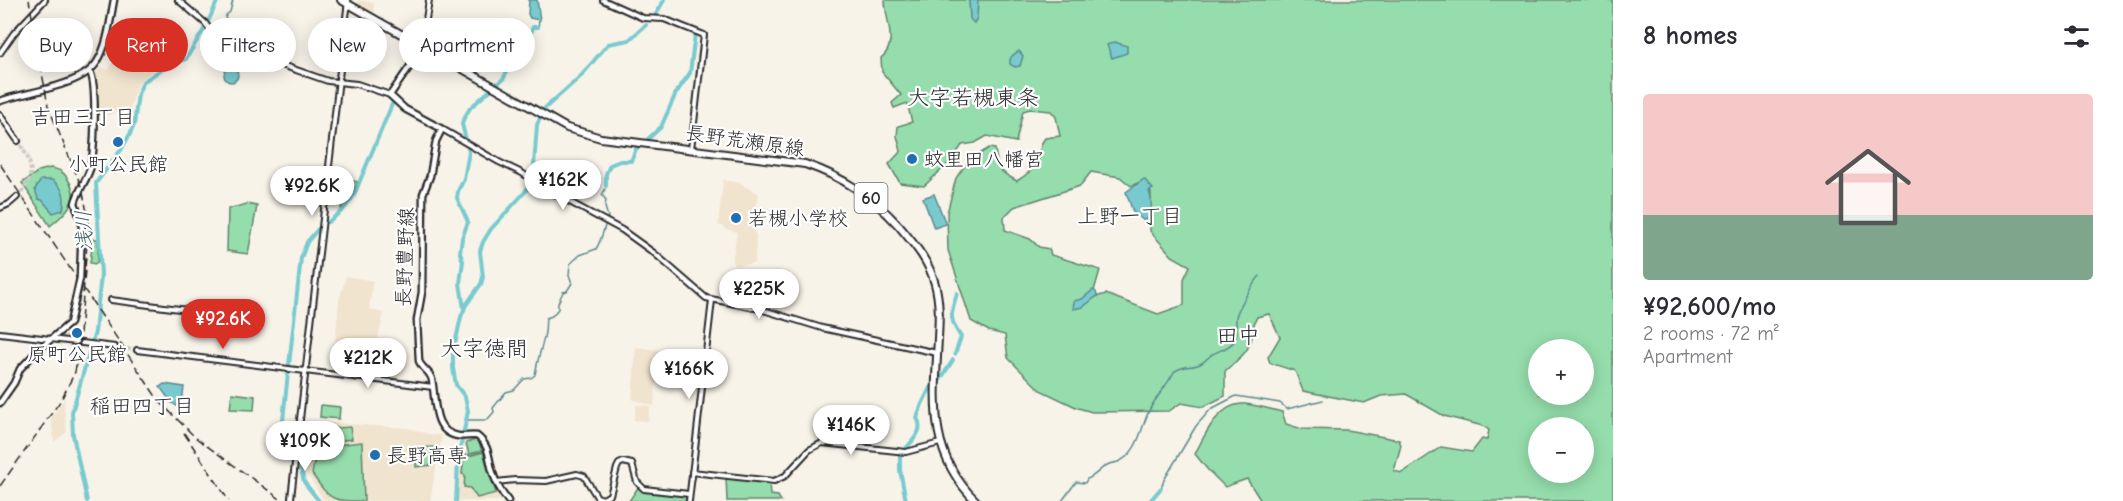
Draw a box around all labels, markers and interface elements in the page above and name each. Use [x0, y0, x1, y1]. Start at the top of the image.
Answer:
chip: Buy [18, 18, 93, 72]
chip: Rent [105, 18, 188, 72]
chip: Filters [200, 18, 296, 72]
chip: New [308, 18, 387, 72]
chip: Apartment [399, 18, 535, 72]
icon: filters [2060, 20, 2093, 53]
text: 8 homes [1643, 21, 1737, 51]
district label: 大字若槻東条 [907, 85, 1039, 111]
district label: 吉田三丁目 [31, 105, 136, 129]
street label: 長野荒瀬原線 [684, 121, 806, 161]
icon: home [1814, 133, 1922, 241]
marker: 小町公民館 [111, 135, 125, 149]
place label: 蚊里田八幡宮 [924, 148, 1044, 171]
marker: 蚊里田八幡宮 [905, 152, 919, 166]
place label: 小町公民館 [68, 153, 168, 176]
pin: ¥162K [521, 160, 605, 211]
pin: ¥92.6K [263, 166, 361, 217]
text: ¥162K [538, 168, 588, 191]
text: ¥92.6K [284, 174, 340, 197]
road number: 60 [854, 183, 888, 213]
district label: 上野一丁目 [1078, 204, 1183, 228]
street label: 長野豊野線 [392, 207, 418, 307]
place label: 若槻小学校 [748, 207, 848, 230]
water label: 浅川 [71, 209, 97, 253]
marker: 若槻小学校 [729, 211, 743, 225]
pin: ¥225K [717, 269, 801, 320]
text: ¥225K [733, 277, 785, 300]
text: ¥92,600/mo [1643, 292, 1776, 322]
pin: ¥92.6K [174, 299, 272, 350]
text: ¥92.6K [195, 307, 251, 330]
text: 2 rooms · 72 m² [1643, 322, 1779, 345]
district label: 田中 [1216, 323, 1260, 349]
marker: 原町公民館 [70, 326, 84, 340]
district label: 大字徳間 [440, 336, 528, 362]
pin: ¥212K [326, 338, 410, 389]
map controls [1528, 339, 1594, 483]
button: + [1528, 339, 1594, 405]
place label: 原町公民館 [27, 343, 127, 366]
text: Apartment [1643, 345, 1733, 368]
text: ¥212K [344, 346, 392, 369]
pin: ¥166K [647, 349, 731, 400]
text: ¥166K [664, 357, 714, 380]
district label: 稲田四丁目 [90, 394, 195, 418]
pin: ¥146K [809, 405, 893, 456]
text: ¥146K [827, 413, 875, 436]
button: − [1528, 417, 1594, 483]
pin: ¥109K [263, 421, 347, 472]
text: ¥109K [280, 429, 330, 452]
place label: 長野高専 [387, 444, 467, 467]
marker: 長野高専 [368, 448, 382, 462]

